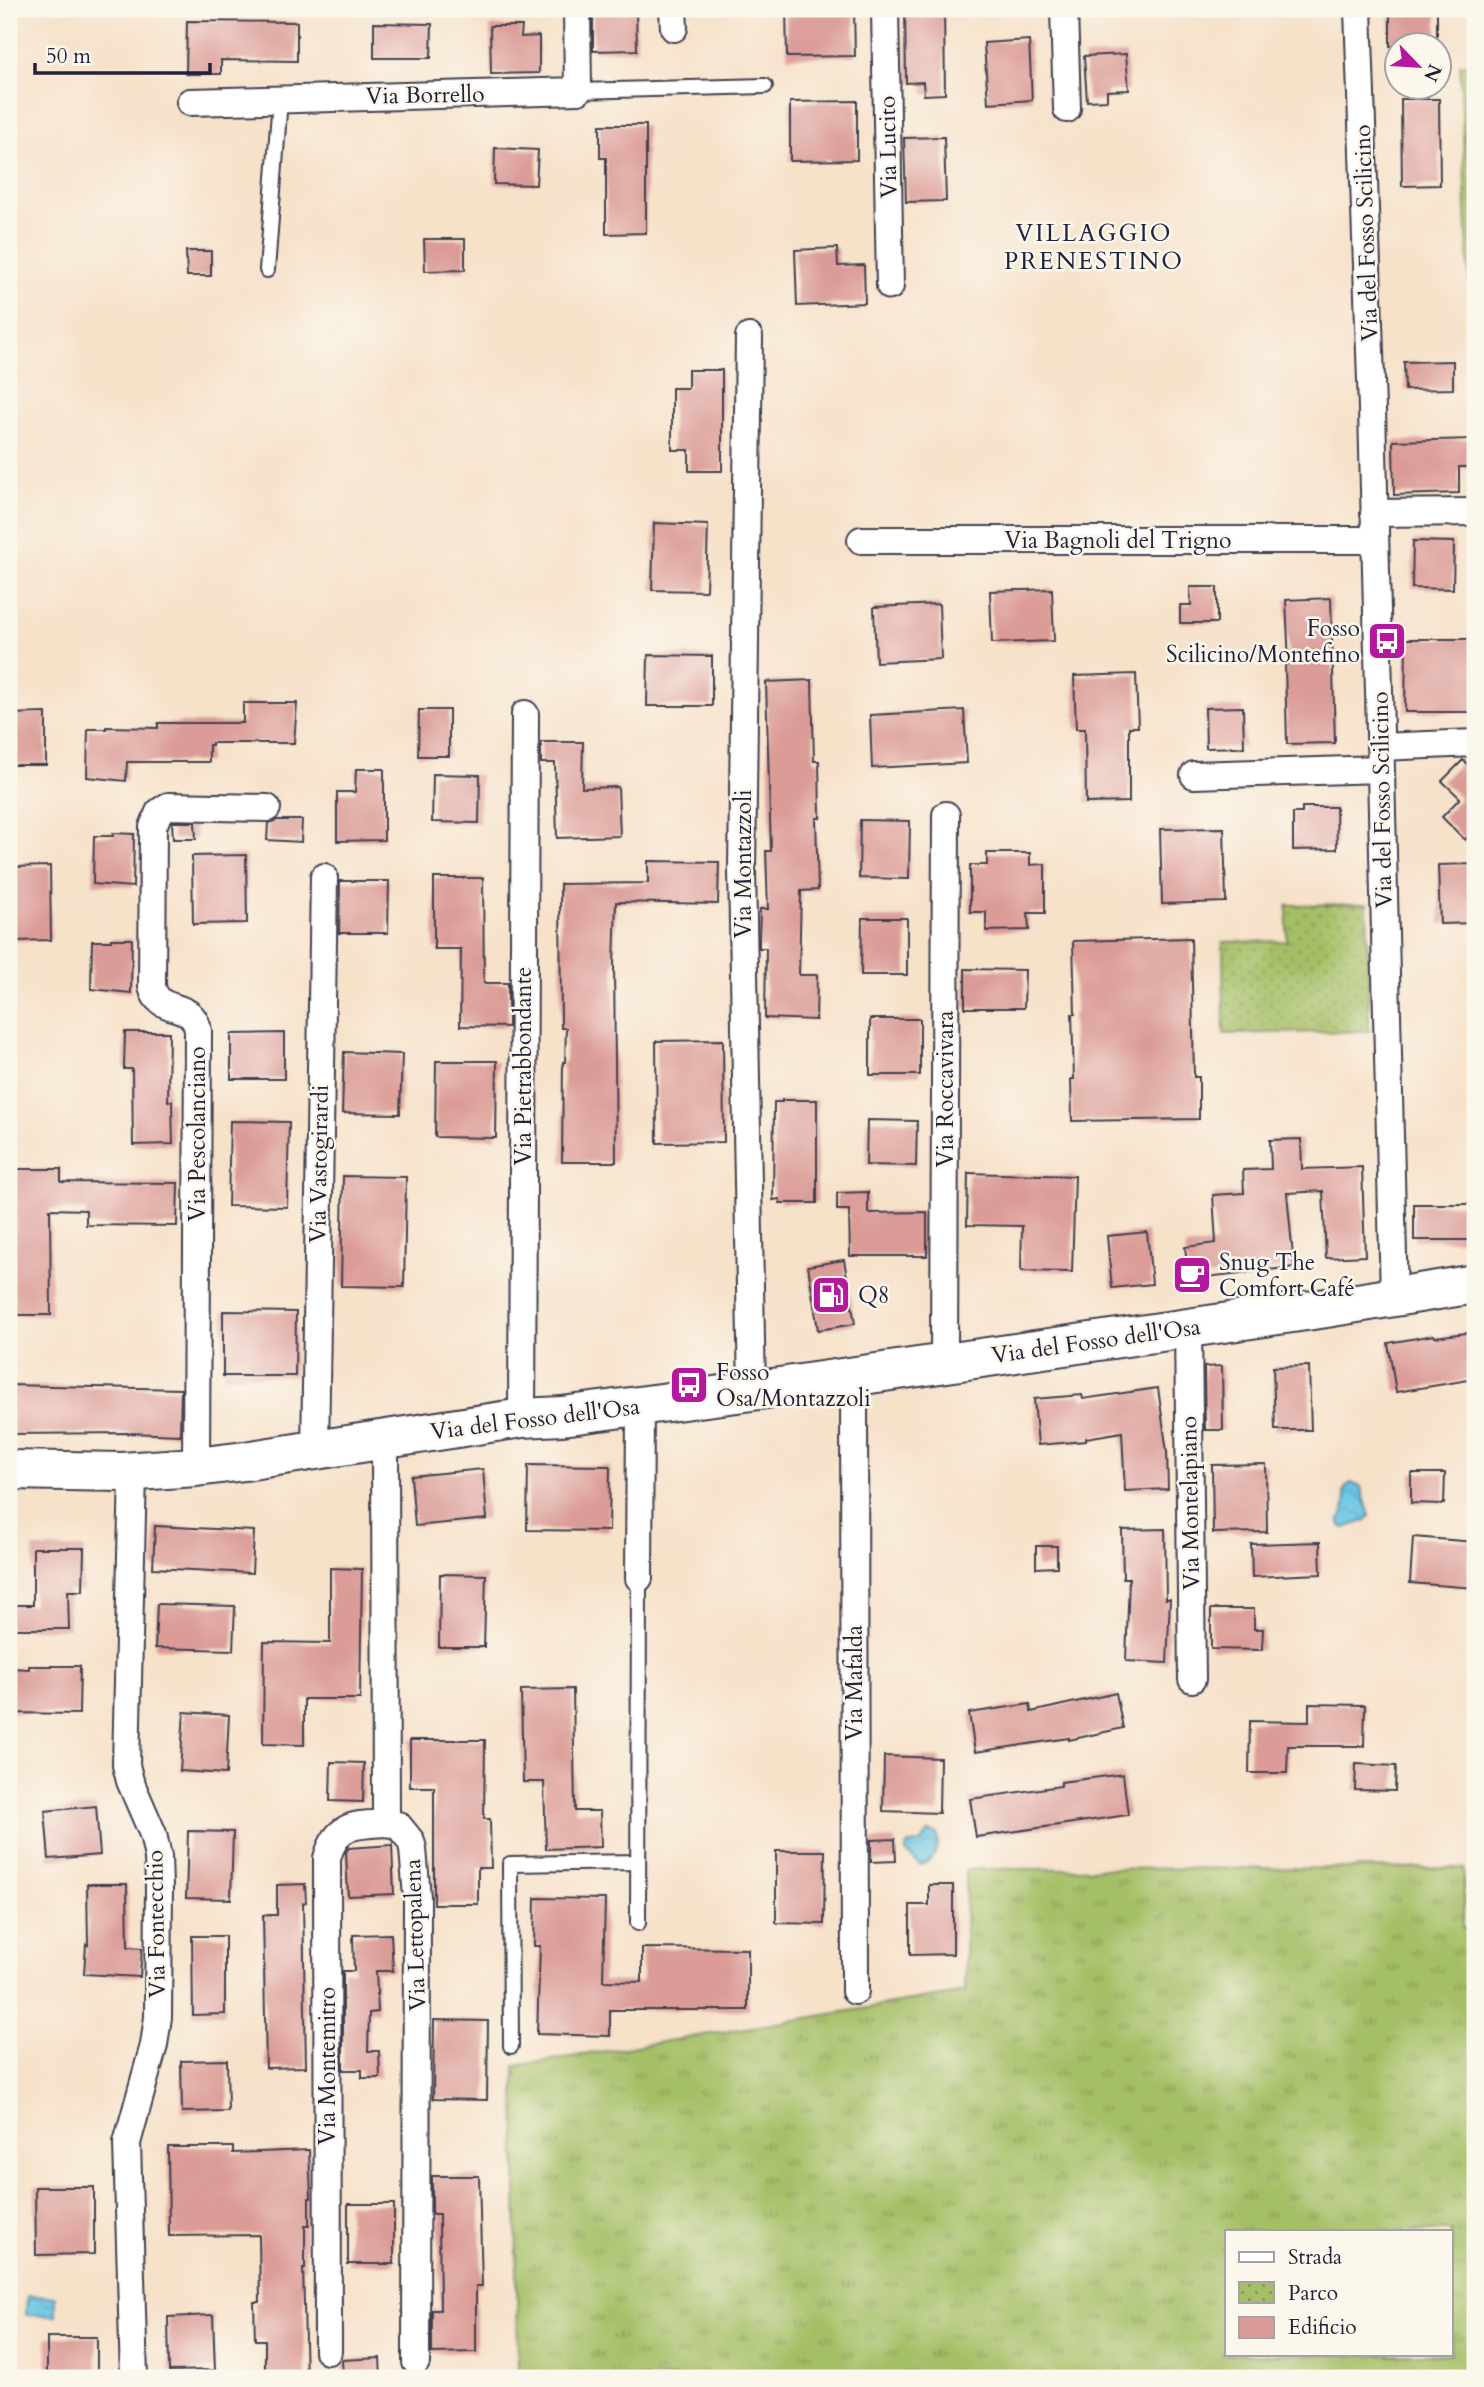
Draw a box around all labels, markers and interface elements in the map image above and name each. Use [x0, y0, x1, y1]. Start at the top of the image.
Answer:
scale bar [35, 32, 210, 76]
north arrow [1382, 32, 1452, 102]
text: 50 m [46, 42, 91, 71]
text: N [1417, 60, 1448, 86]
street label: Via Borrello [365, 78, 485, 112]
street label: Via Lucito [872, 95, 904, 199]
street label: Via del Fosso Scilicino [1347, 124, 1385, 342]
district label: VILLAGGIO PRENESTINO [1004, 217, 1184, 278]
street label: Via Bagnoli del Trigno [1005, 525, 1231, 556]
place label: Fosso Scilicino/Montefino [1166, 613, 1360, 670]
bus stop icon: Fosso Scilicino/Montefino [1366, 620, 1408, 662]
street label: Via del Fosso Scilicino [1365, 691, 1399, 909]
street label: Via Montazzoli [728, 789, 759, 939]
street label: Via Pietrabbondante [508, 967, 539, 1165]
street label: Via Roccavivara [930, 1011, 961, 1167]
street label: Via Pescolanciano [182, 1046, 213, 1222]
street label: Via Vastogirardi [302, 1084, 336, 1244]
place label: Snug The Comfort Café [1219, 1247, 1355, 1304]
cafe icon: Snug The Comfort Café [1171, 1254, 1213, 1296]
fuel station icon: Q8 [810, 1274, 852, 1316]
place label: Q8 [858, 1280, 890, 1311]
street label: Via del Fosso dell'Osa [989, 1311, 1203, 1371]
place label: Fosso Osa/Montazzoli [716, 1357, 871, 1414]
bus stop icon: Fosso Osa/Montazzoli [668, 1364, 710, 1406]
street label: Via del Fosso dell'Osa [428, 1391, 642, 1447]
street label: Via Montelapiano [1173, 1416, 1207, 1590]
street label: Via Mafalda [839, 1625, 870, 1741]
street label: Via Fontecchio [139, 1850, 173, 1998]
street label: Via Lettopalena [397, 1858, 433, 2012]
street label: Via Montemitro [312, 1987, 343, 2145]
legend [1225, 2230, 1452, 2356]
text: Strada [1288, 2243, 1342, 2272]
text: Parco [1288, 2279, 1338, 2308]
text: Edificio [1288, 2313, 1357, 2342]

